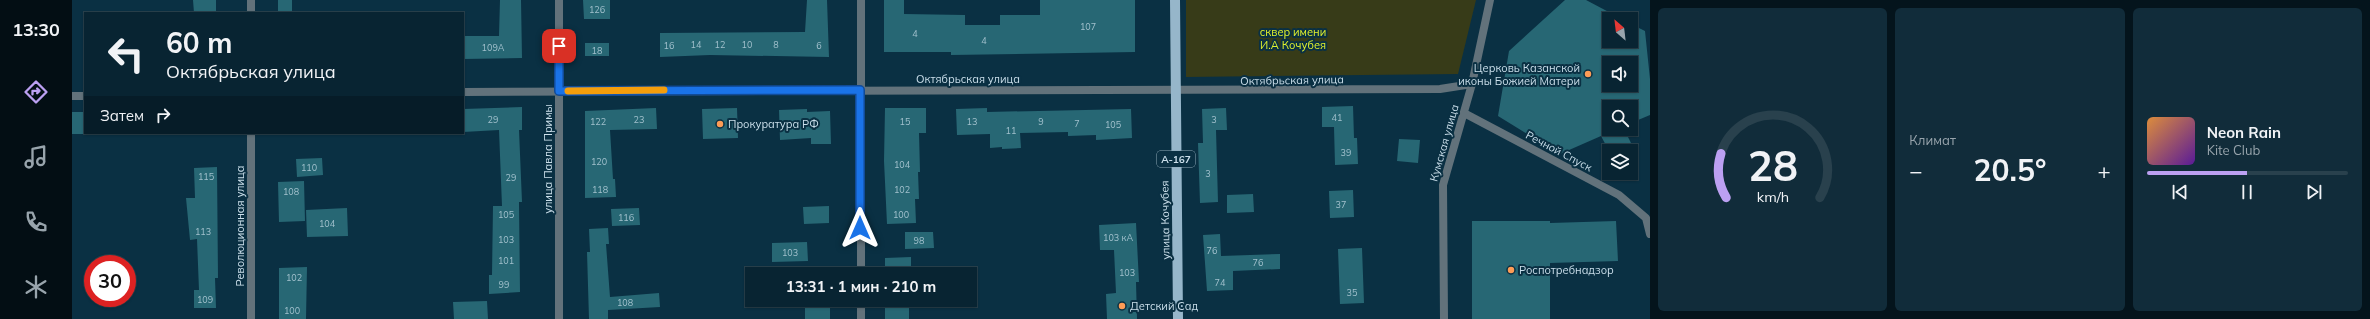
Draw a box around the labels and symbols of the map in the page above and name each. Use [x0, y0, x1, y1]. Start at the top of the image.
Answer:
house number: 126 [589, 4, 605, 15]
north arrow [1602, 12, 1638, 48]
house number: 107 [1080, 21, 1096, 32]
park label: сквер имени И.А Кочубея [1260, 25, 1326, 52]
house number: 4 [912, 28, 918, 39]
pin [542, 29, 576, 63]
house number: 4 [981, 35, 987, 46]
house number: 14 [691, 39, 702, 50]
house number: 12 [715, 39, 725, 50]
house number: 10 [742, 39, 752, 50]
house number: 8 [773, 39, 779, 50]
house number: 16 [664, 40, 674, 51]
house number: 6 [816, 40, 822, 51]
house number: 109А [482, 42, 505, 53]
house number: 18 [592, 45, 602, 56]
place label: Церковь Казанской иконы Божией Матери [1458, 61, 1580, 88]
marker: Церковь Казанской иконы Божией Матери [1583, 69, 1593, 79]
street label: Октябрьская улица [916, 72, 1020, 86]
street label: Октябрьская улица [1240, 72, 1344, 88]
street label: Кумская улица [1426, 103, 1462, 183]
street label: улица Павла Примы [541, 104, 555, 214]
house number: 41 [1332, 112, 1342, 123]
house number: 29 [488, 114, 498, 125]
house number: 23 [634, 114, 644, 125]
house number: 3 [1211, 114, 1217, 125]
house number: 122 [590, 116, 606, 127]
house number: 15 [900, 116, 911, 127]
house number: 13 [967, 116, 977, 127]
house number: 9 [1038, 116, 1044, 127]
place label: Прокуратура РФ [728, 117, 819, 131]
house number: 7 [1074, 118, 1080, 129]
marker: Прокуратура РФ [715, 119, 725, 129]
house number: 105 [1105, 119, 1122, 130]
house number: 11 [1006, 125, 1016, 136]
street label: Речной Спуск [1523, 128, 1595, 174]
house number: 39 [1341, 147, 1351, 158]
road number: А-167 [1157, 151, 1195, 167]
house number: 120 [591, 156, 607, 167]
house number: 104 [894, 159, 911, 170]
house number: 110 [301, 162, 317, 173]
street label: Революционная улица [233, 165, 247, 287]
house number: 3 [1205, 168, 1211, 179]
house number: 115 [198, 171, 215, 182]
house number: 29 [506, 172, 516, 183]
street label: улица Кочубея [1157, 180, 1173, 260]
house number: 118 [592, 184, 608, 195]
house number: 102 [894, 184, 910, 195]
house number: 108 [283, 186, 299, 197]
house number: 37 [1336, 199, 1346, 210]
position arrow [839, 207, 881, 249]
house number: 105 [498, 209, 515, 220]
house number: 100 [893, 209, 909, 220]
house number: 116 [618, 212, 634, 223]
house number: 104 [319, 218, 336, 229]
house number: 113 [195, 226, 211, 237]
house number: 103 кА [1103, 232, 1133, 243]
house number: 103 [498, 234, 514, 245]
house number: 98 [914, 235, 924, 246]
house number: 76 [1207, 245, 1217, 256]
house number: 103 [782, 247, 798, 258]
speed limit sign: 30 [84, 255, 136, 307]
house number: 101 [498, 255, 514, 266]
house number: 76 [1253, 257, 1263, 268]
place label: Роспотребнадзор [1519, 263, 1614, 277]
marker: Роспотребнадзор [1506, 265, 1516, 275]
house number: 103 [1119, 267, 1135, 278]
house number: 102 [286, 272, 302, 283]
house number: 74 [1215, 277, 1226, 288]
house number: 99 [499, 279, 509, 290]
house number: 35 [1347, 287, 1358, 298]
house number: 109 [197, 294, 213, 305]
house number: 108 [617, 297, 633, 308]
place label: Детский Сад [1130, 299, 1198, 313]
marker: Детский Сад [1117, 301, 1127, 311]
house number: 100 [284, 305, 300, 316]

